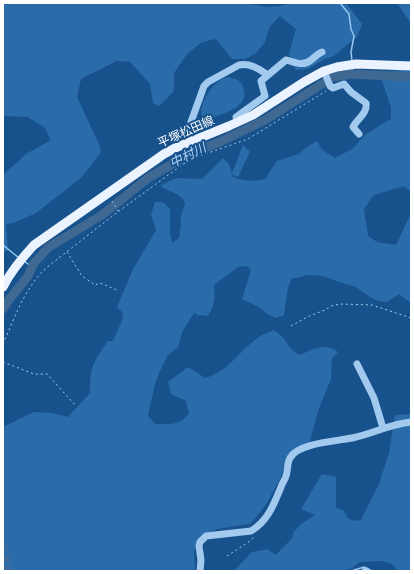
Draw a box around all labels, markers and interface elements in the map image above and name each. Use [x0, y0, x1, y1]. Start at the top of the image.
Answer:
street label: 平塚松田線 [156, 113, 216, 151]
water label: 中村川 [167, 140, 209, 172]

